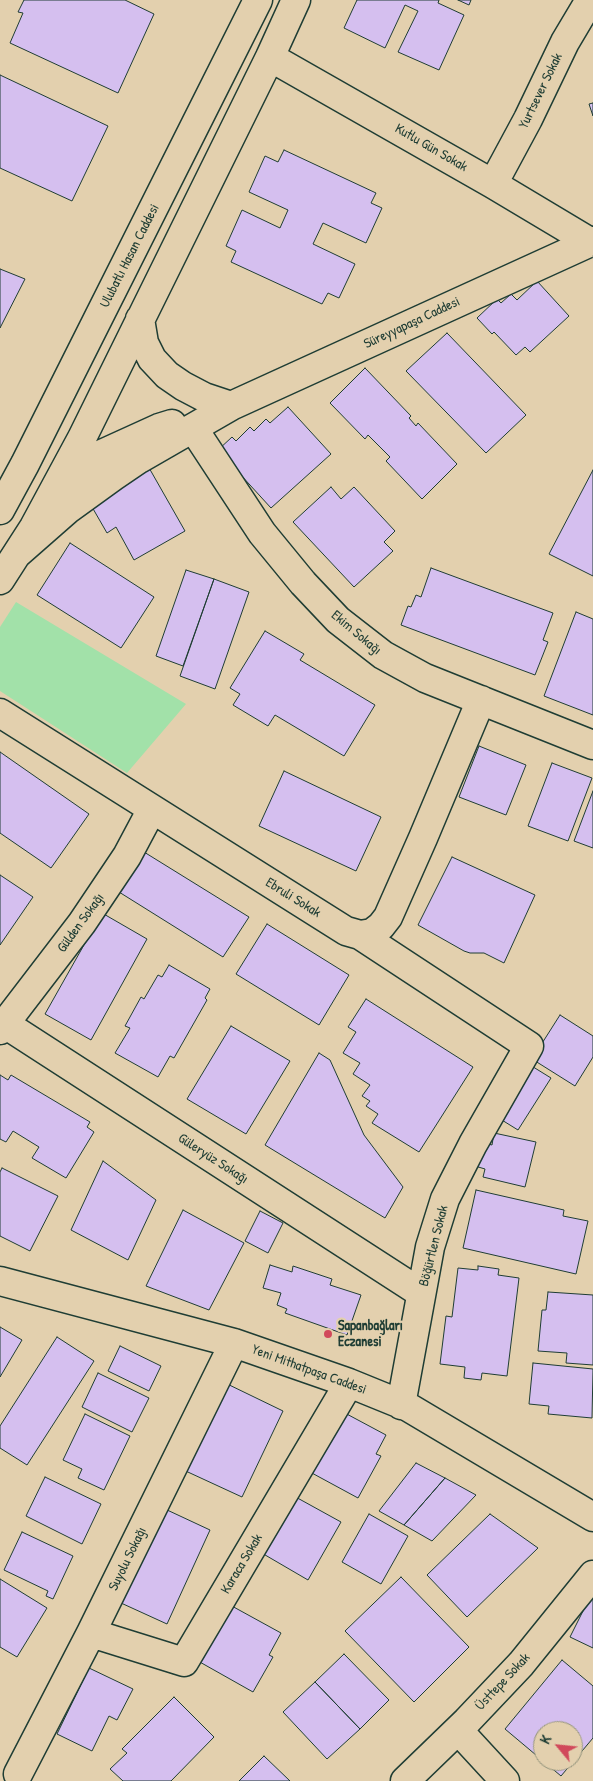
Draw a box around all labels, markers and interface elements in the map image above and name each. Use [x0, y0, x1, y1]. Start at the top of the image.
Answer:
street label: Yurtsever Sokak [515, 51, 567, 131]
street label: Kutlu Gün Sokak [392, 120, 470, 176]
street label: Ulubatlı Hasan Caddesi [97, 201, 163, 311]
street label: Süreyyapaşa Caddesi [361, 293, 463, 353]
street label: Ekim Sokağı [327, 607, 385, 659]
street label: Ebruli Sokak [262, 874, 324, 922]
street label: Gülden Sokağı [54, 890, 108, 956]
street label: Güleryüz Sokağı [175, 1130, 251, 1188]
street label: Böğürtlen Sokak [416, 1204, 452, 1288]
place label: Sapanbağları Eczanesi [338, 1318, 403, 1350]
marker: Sapanbağları Eczanesi [322, 1328, 334, 1340]
street label: Yeni Mithatpaşa Caddesi [249, 1341, 369, 1399]
street label: Suyolu Sokağı [105, 1524, 151, 1594]
street label: Karaca Sokak [218, 1531, 266, 1597]
street label: Üsttepe Sokak [472, 1650, 534, 1714]
north arrow [533, 1721, 583, 1771]
text: K [535, 1732, 555, 1747]

